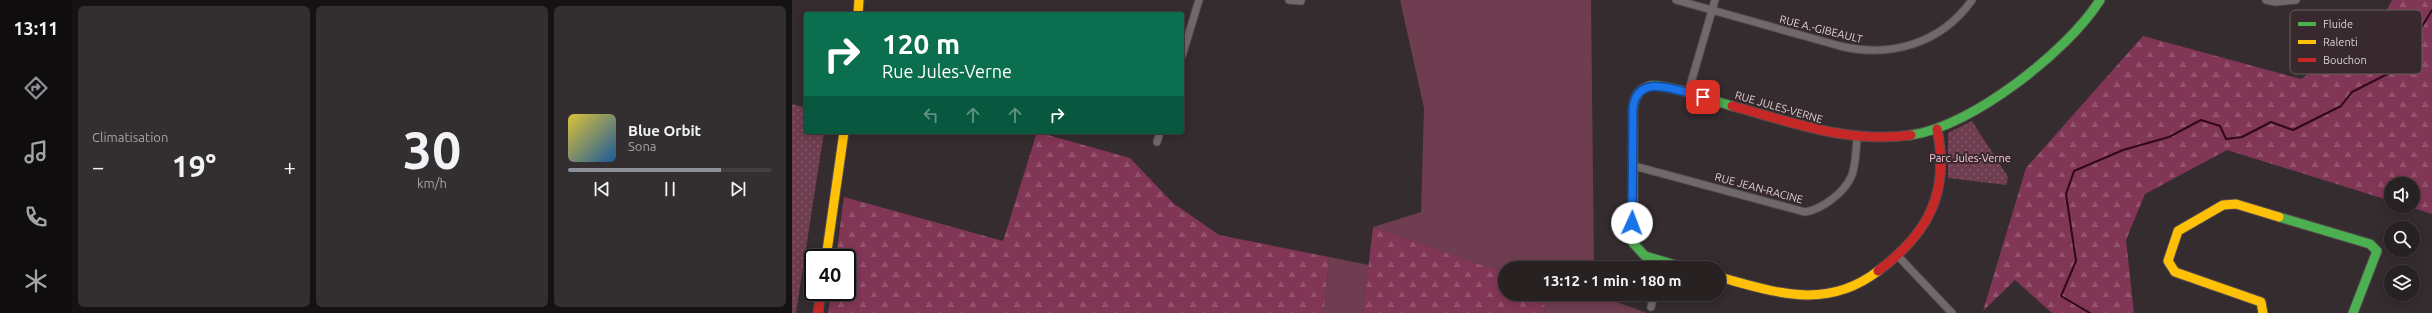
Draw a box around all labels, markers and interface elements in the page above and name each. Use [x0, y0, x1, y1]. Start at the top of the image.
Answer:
legend [2290, 10, 2422, 74]
street label: RUE A.-GIBEAULT [1778, 13, 1864, 45]
text: 13:11 [13, 18, 59, 38]
text: Fluide [2323, 18, 2353, 30]
icon: right [816, 28, 868, 80]
text: 120 m [882, 28, 960, 59]
text: Ralenti [2323, 36, 2358, 48]
text: Bouchon [2323, 54, 2367, 66]
text: Rue Jules-Verne [882, 61, 1012, 81]
icon: directions [22, 74, 50, 102]
pin [1686, 80, 1720, 114]
icon: arrive [1692, 86, 1714, 108]
street label: RUE JULES-VERNE [1734, 89, 1824, 125]
icon: left [920, 104, 942, 126]
icon: ahead [962, 104, 984, 126]
icon: ahead [1004, 104, 1026, 126]
icon: right [1046, 104, 1068, 126]
text: 30 [403, 121, 461, 179]
text: Blue Orbit [628, 122, 701, 139]
text: Climatisation [92, 130, 168, 144]
icon: music [22, 138, 50, 166]
text: Sona [628, 139, 657, 153]
text: 19° [172, 149, 216, 183]
park label: Parc Jules-Verne [1929, 152, 2011, 164]
text: − [92, 154, 104, 179]
text: + [284, 154, 296, 179]
street label: RUE JEAN-RACINE [1714, 170, 1804, 206]
text: km/h [417, 176, 447, 190]
map controls [2384, 177, 2420, 301]
button: sound [2384, 177, 2420, 213]
icon: previous [591, 178, 613, 200]
icon: pause [659, 178, 681, 200]
icon: next [727, 178, 749, 200]
position arrow [1611, 202, 1653, 244]
icon: phone [22, 203, 50, 231]
button: search [2384, 221, 2420, 257]
speed limit sign: 40 [804, 249, 856, 301]
button: layers [2384, 265, 2420, 301]
icon: climate [22, 267, 50, 295]
text: 13:12 · 1 min · 180 m [1543, 272, 1681, 289]

